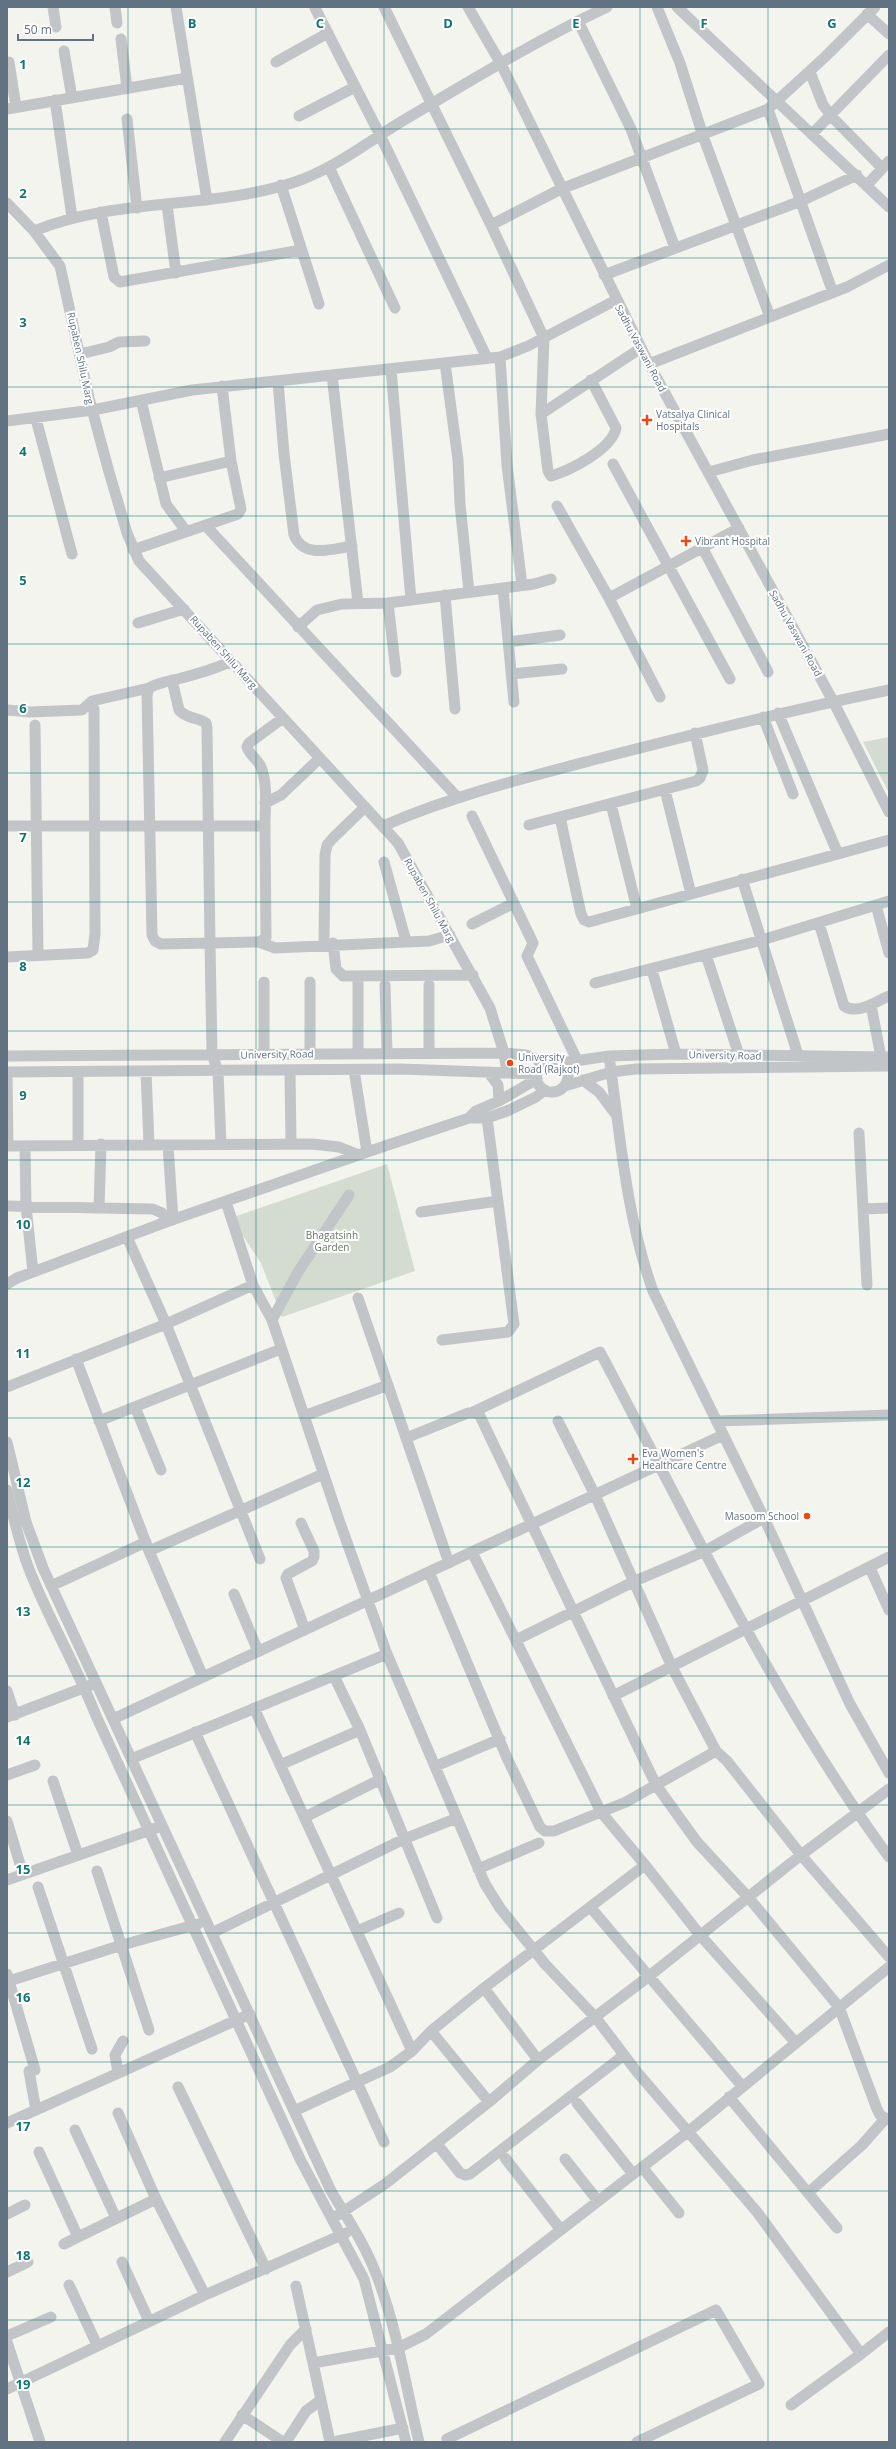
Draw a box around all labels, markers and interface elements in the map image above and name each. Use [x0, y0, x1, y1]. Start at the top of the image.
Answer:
text: B [188, 14, 197, 32]
text: C [316, 14, 324, 32]
text: D [443, 14, 453, 32]
text: E [572, 14, 580, 32]
text: F [700, 14, 708, 32]
text: G [827, 14, 837, 32]
scale bar [18, 16, 93, 42]
text: 50 m [24, 21, 52, 38]
text: 1 [19, 55, 27, 73]
text: 2 [19, 184, 27, 202]
street label: Sadhu Vaswani Road [612, 302, 670, 394]
street label: Rupaben Shilu Marg [64, 311, 98, 406]
text: 3 [19, 313, 27, 331]
place label: Vatsalya Clinical Hospitals [656, 407, 730, 433]
marker: Vatsalya Clinical Hospitals [641, 414, 653, 426]
text: 4 [19, 442, 27, 460]
place label: Vibrant Hospital [695, 534, 770, 548]
marker: Vibrant Hospital [680, 535, 692, 547]
text: 5 [19, 571, 27, 589]
street label: Sadhu Vaswani Road [766, 587, 826, 679]
street label: Rupaben Shilu Marg [187, 612, 261, 692]
text: 6 [19, 699, 27, 717]
text: 7 [19, 828, 27, 846]
street label: Rupaben Shilu Marg [401, 856, 459, 945]
text: 8 [19, 957, 27, 975]
street label: University Road [240, 1046, 314, 1062]
street label: University Road [688, 1047, 762, 1063]
place label: University Road (Rajkot) [518, 1050, 579, 1076]
marker: University Road (Rajkot) [505, 1058, 515, 1068]
text: 9 [19, 1086, 27, 1104]
text: 10 [16, 1215, 30, 1233]
park label: Bhagatsinh Garden [306, 1228, 358, 1254]
text: 11 [16, 1344, 30, 1362]
place label: Eva Women's Healthcare Centre [642, 1446, 727, 1472]
marker: Eva Women's Healthcare Centre [627, 1453, 639, 1465]
text: 12 [16, 1473, 31, 1491]
place label: Masoom School [725, 1509, 799, 1523]
marker: Masoom School [802, 1511, 812, 1521]
text: 13 [16, 1602, 30, 1620]
text: 14 [16, 1731, 31, 1749]
text: 15 [16, 1860, 30, 1878]
text: 16 [16, 1988, 31, 2006]
text: 17 [16, 2117, 31, 2135]
text: 18 [16, 2246, 30, 2264]
text: 19 [16, 2375, 30, 2393]

